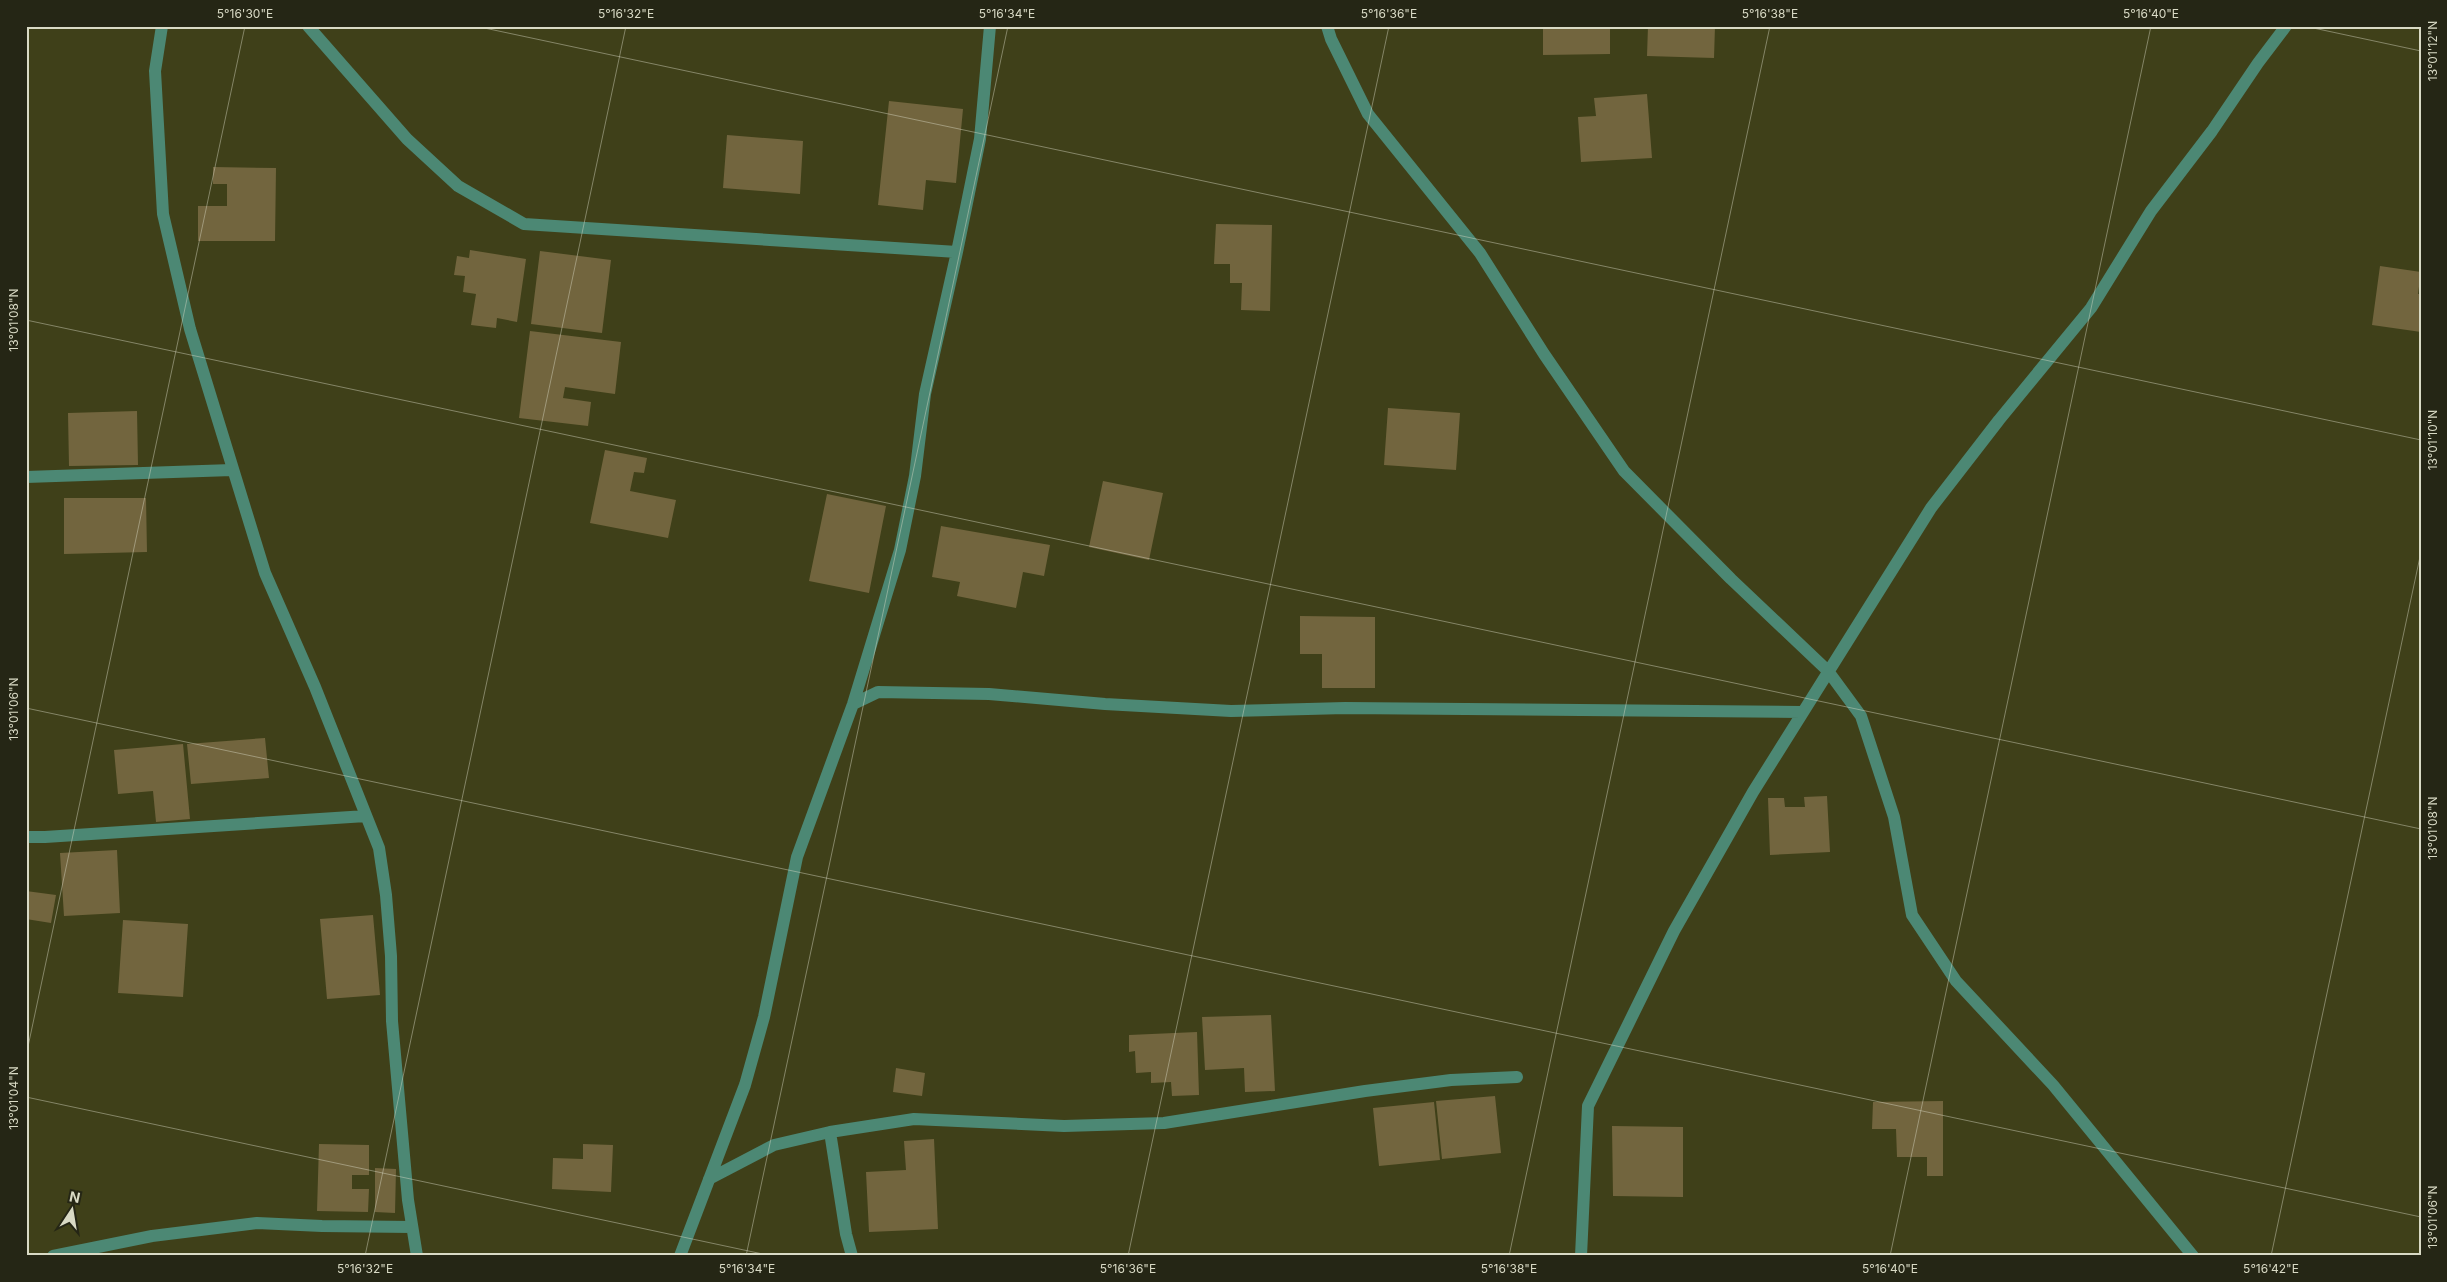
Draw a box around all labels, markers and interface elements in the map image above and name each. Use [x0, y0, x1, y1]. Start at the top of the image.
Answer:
text: 5°16'30"E [217, 6, 273, 21]
text: 5°16'32"E [598, 6, 654, 21]
text: 5°16'34"E [979, 6, 1035, 21]
text: 5°16'36"E [1361, 6, 1417, 21]
text: 5°16'38"E [1742, 6, 1798, 21]
text: 5°16'40"E [2123, 6, 2179, 21]
text: 13°01'12"N [2425, 21, 2440, 81]
text: 13°01'08"N [6, 288, 21, 352]
text: 13°01'10"N [2425, 410, 2440, 470]
text: 13°01'06"N [6, 677, 21, 741]
text: 13°01'08"N [2425, 796, 2440, 860]
text: 13°01'04"N [6, 1066, 21, 1130]
north arrow [48, 1184, 98, 1234]
text: 13°01'06"N [2425, 1185, 2440, 1249]
text: N [68, 1187, 82, 1206]
text: 5°16'32"E [337, 1261, 393, 1276]
text: 5°16'34"E [719, 1261, 775, 1276]
text: 5°16'36"E [1100, 1261, 1156, 1276]
text: 5°16'38"E [1481, 1261, 1537, 1276]
text: 5°16'40"E [1862, 1261, 1918, 1276]
text: 5°16'42"E [2243, 1261, 2299, 1276]

